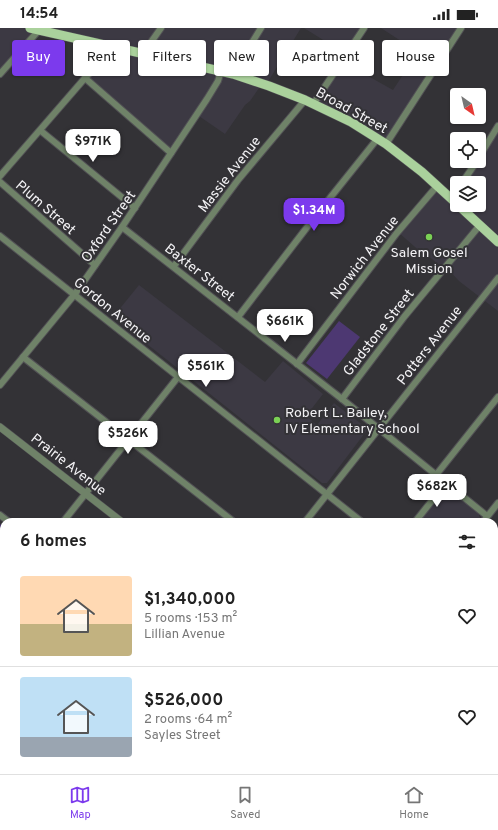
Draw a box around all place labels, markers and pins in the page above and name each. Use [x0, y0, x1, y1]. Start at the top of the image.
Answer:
pin: $971K [65, 129, 121, 163]
pin: $1.34M [281, 198, 347, 232]
marker: Salem Gosel Mission [424, 232, 434, 242]
place label: Salem Gosel Mission [390, 245, 468, 278]
pin: $661K [257, 309, 313, 343]
pin: $561K [178, 354, 234, 388]
place label: Robert L. Bailey, IV Elementary School [285, 405, 420, 438]
marker: Robert L. Bailey, IV Elementary School [272, 415, 282, 425]
pin: $526K [100, 421, 156, 455]
pin: $682K [409, 474, 465, 508]

